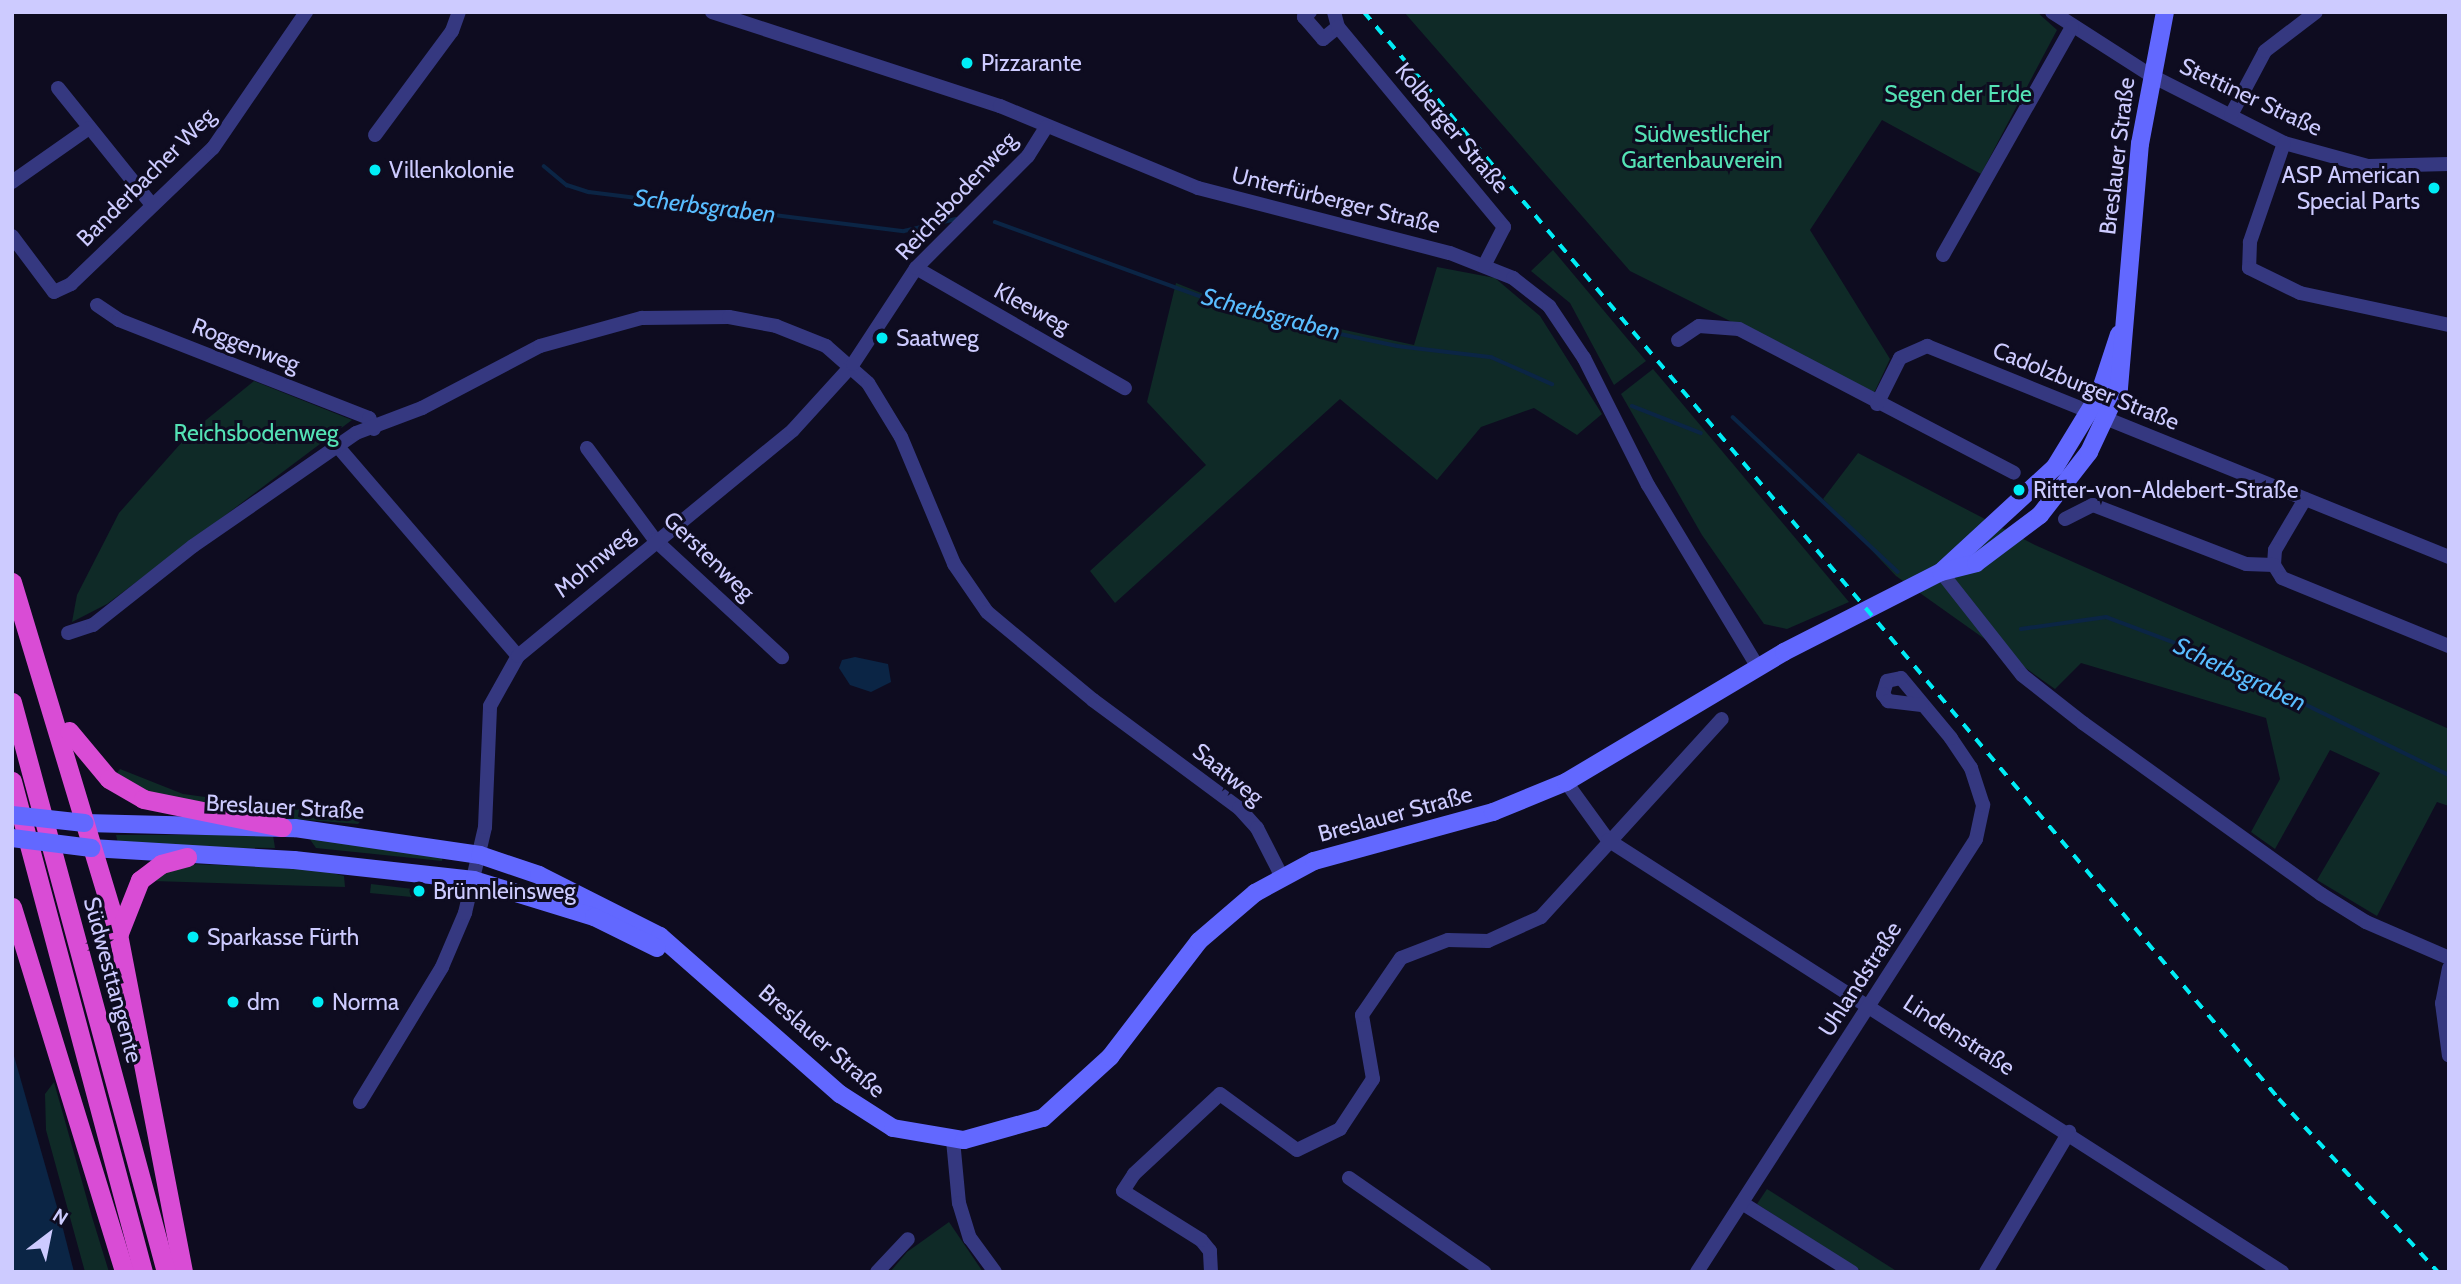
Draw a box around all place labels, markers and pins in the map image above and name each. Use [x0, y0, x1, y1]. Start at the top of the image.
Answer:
place label: Pizzarante [981, 49, 1082, 77]
marker: Pizzarante [959, 55, 975, 71]
place label: Villenkolonie [389, 156, 514, 184]
place label: ASP American Special Parts [2281, 161, 2420, 215]
marker: Villenkolonie [367, 162, 383, 178]
marker: ASP American Special Parts [2426, 180, 2442, 196]
place label: Saatweg [896, 324, 979, 352]
marker: Saatweg [874, 330, 890, 346]
place label: Ritter-von-Aldebert-Straße [2033, 476, 2298, 504]
marker: Ritter-von-Aldebert-Straße [2011, 482, 2027, 498]
place label: Brünnleinsweg [433, 877, 576, 905]
marker: Brünnleinsweg [411, 883, 427, 899]
place label: Sparkasse Fürth [207, 923, 359, 951]
marker: Sparkasse Fürth [185, 929, 201, 945]
place label: dm [247, 988, 280, 1016]
place label: Norma [332, 988, 399, 1016]
marker: dm [225, 994, 241, 1010]
marker: Norma [310, 994, 326, 1010]

